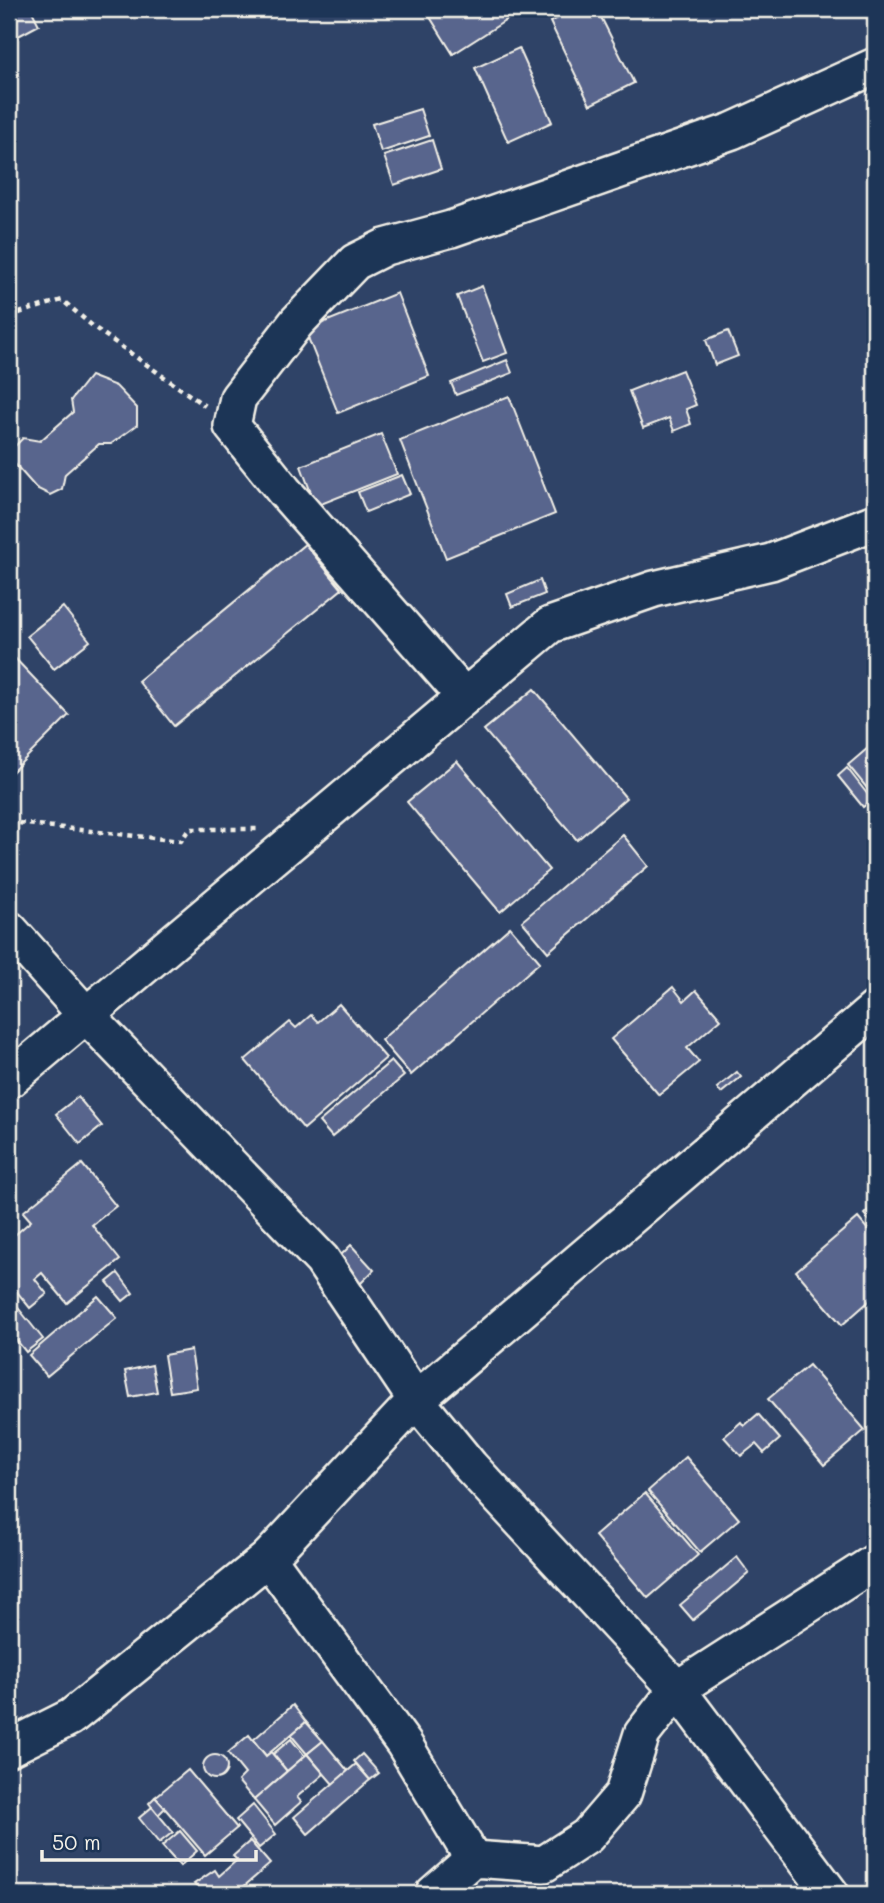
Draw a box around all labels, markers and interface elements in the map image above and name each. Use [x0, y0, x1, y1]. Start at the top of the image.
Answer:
scale bar [42, 1819, 256, 1863]
text: 50 m [52, 1828, 101, 1855]

